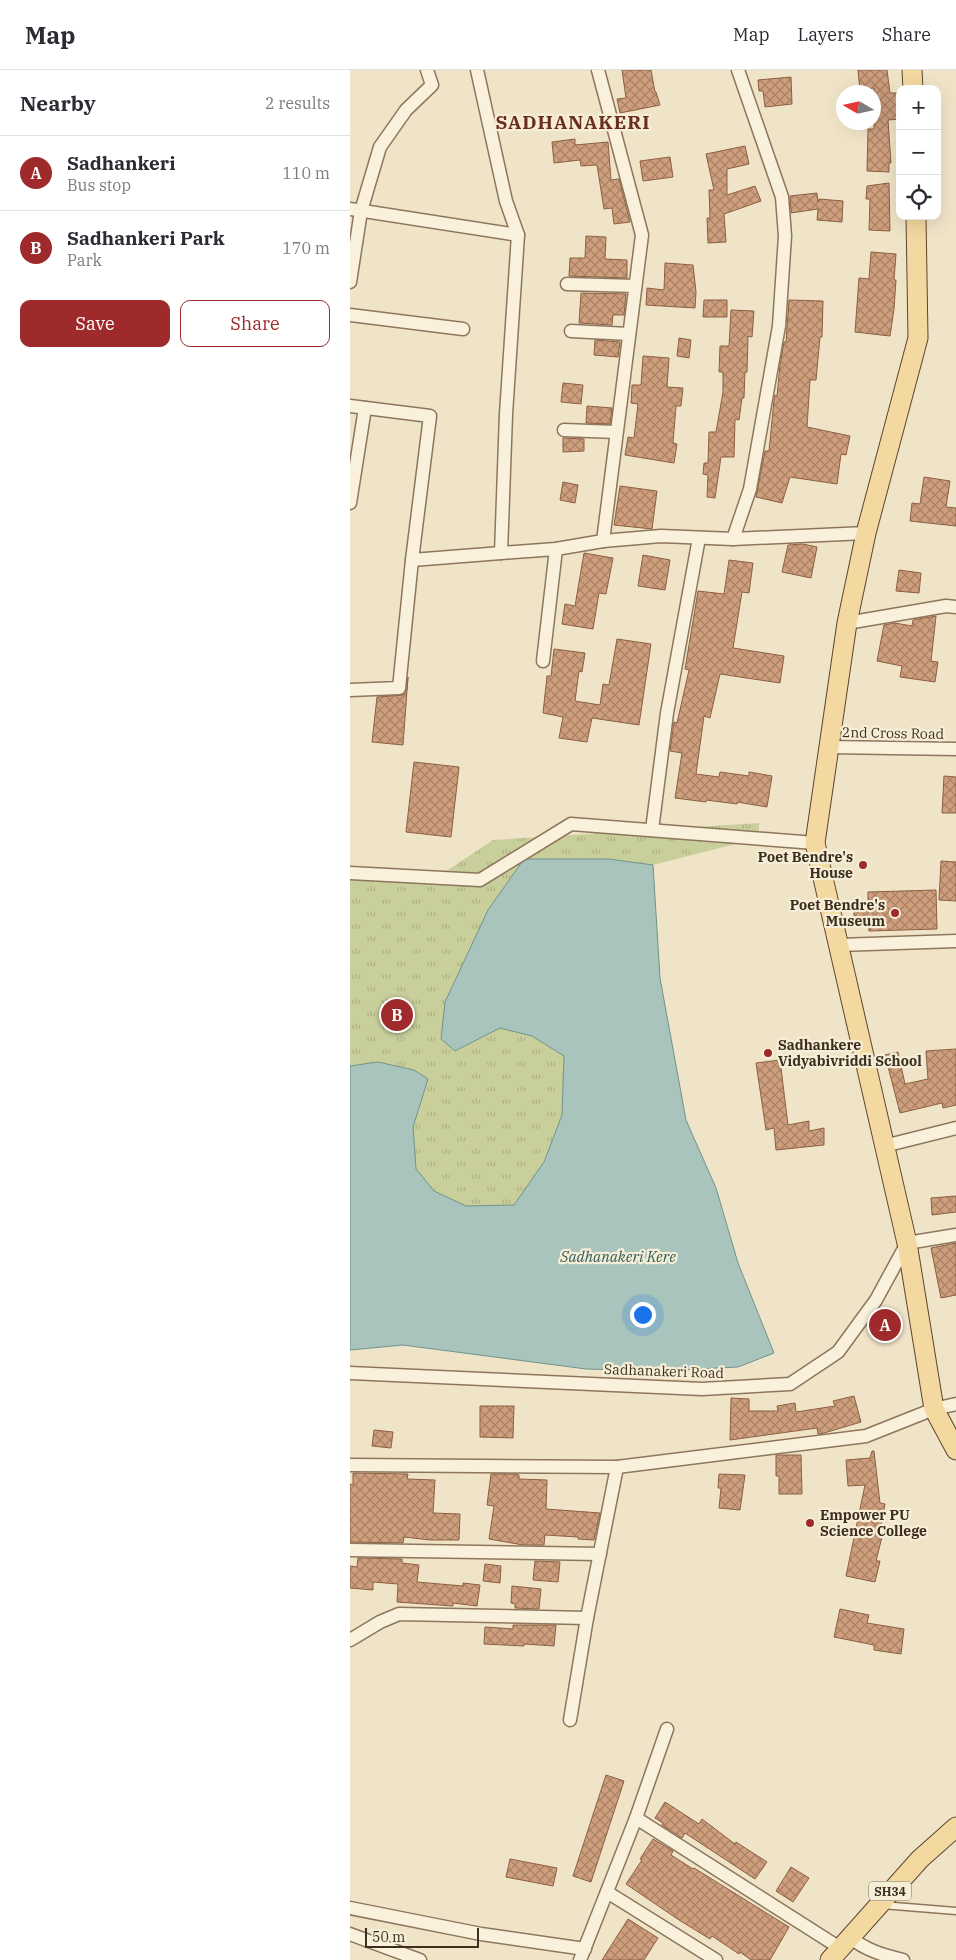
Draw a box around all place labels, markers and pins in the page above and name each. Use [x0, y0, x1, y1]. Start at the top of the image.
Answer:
place label: Poet Bendre's House [758, 848, 853, 882]
marker: Poet Bendre's House [857, 859, 869, 871]
place label: Poet Bendre's Museum [790, 896, 885, 930]
marker: Poet Bendre's Museum [889, 907, 901, 919]
pin: B [381, 996, 413, 1034]
place label: Sadhankere Vidyabivriddi School [778, 1036, 922, 1070]
marker: Sadhankere Vidyabivriddi School [762, 1047, 774, 1059]
pin: A [869, 1306, 901, 1344]
place label: Empower PU Science College [820, 1506, 927, 1540]
marker: Empower PU Science College [804, 1517, 816, 1529]

